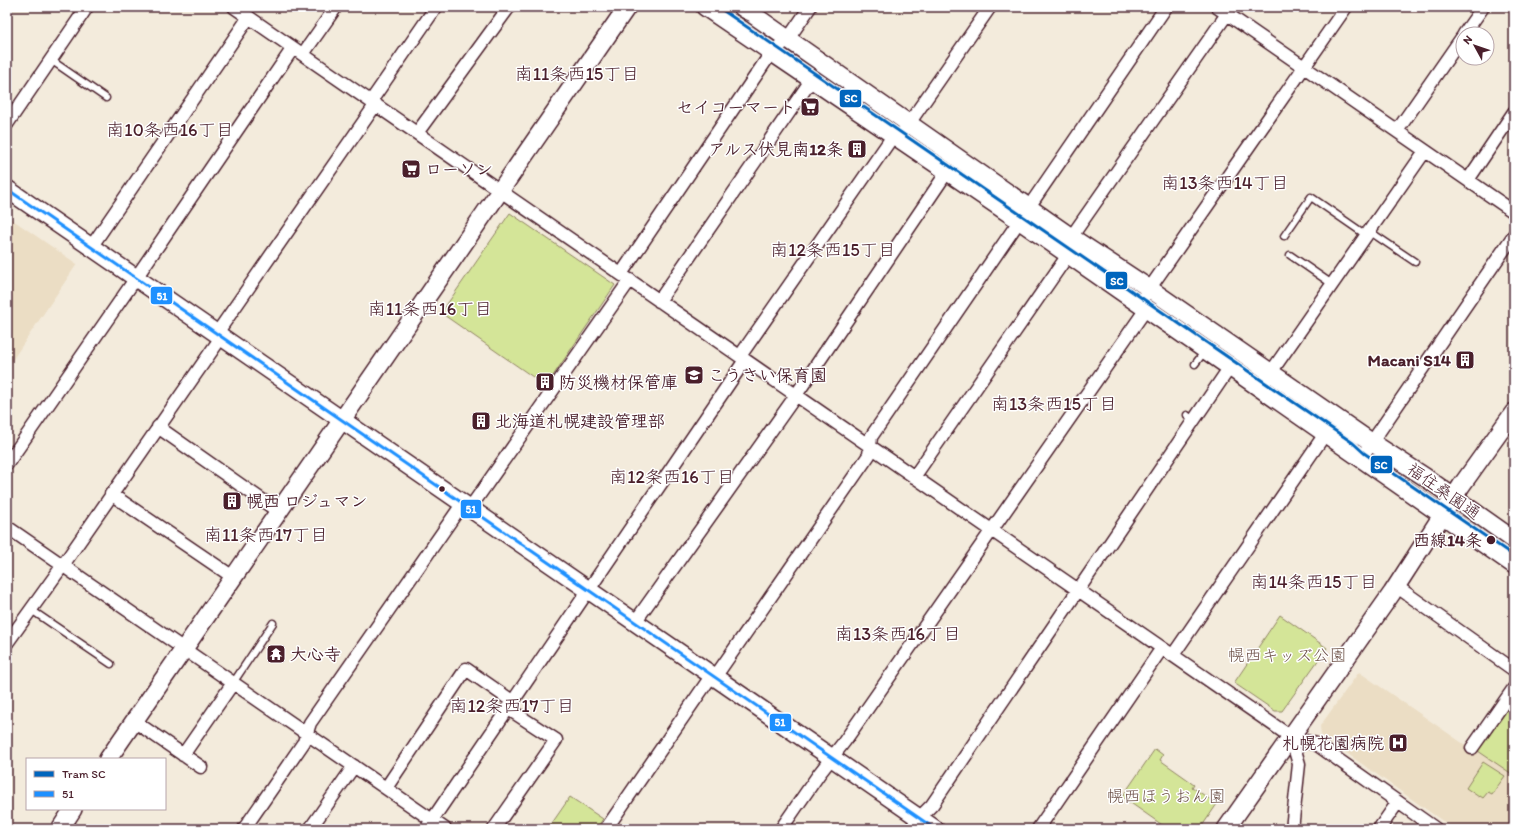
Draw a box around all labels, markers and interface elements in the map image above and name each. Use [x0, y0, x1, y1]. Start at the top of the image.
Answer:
north arrow [1455, 26, 1495, 66]
text: N [1460, 33, 1475, 47]
district label: 南11条西15丁目 [515, 63, 639, 85]
line badge: SC [839, 89, 862, 108]
text: SC [844, 92, 858, 105]
supermarket icon: セイコーマート [799, 96, 821, 118]
place label: セイコーマート [676, 97, 796, 117]
district label: 南10条西16丁目 [106, 119, 234, 141]
building icon: アルス伏見南12条 [846, 138, 868, 160]
place label: アルス伏見南12条 [708, 139, 843, 159]
supermarket icon: ローソン [400, 158, 422, 180]
place label: ローソン [425, 159, 493, 179]
district label: 南13条西14丁目 [1161, 172, 1289, 194]
district label: 南12条西15丁目 [770, 239, 896, 261]
line badge: SC [1105, 271, 1128, 290]
text: SC [1110, 275, 1124, 288]
line badge: 51 [150, 286, 173, 305]
text: 51 [157, 290, 168, 303]
district label: 南11条西16丁目 [368, 298, 492, 320]
building icon: Macani S14 [1454, 349, 1476, 371]
place label: Macani S14 [1368, 350, 1452, 370]
school or university icon: こうさい保育園 [683, 364, 705, 386]
place label: こうさい保育園 [708, 365, 827, 385]
building icon: 防災機材保管庫 [534, 371, 556, 393]
place label: 防災機材保管庫 [559, 372, 678, 392]
district label: 南13条西15丁目 [991, 393, 1117, 415]
building icon: 北海道札幌建設管理部 [470, 410, 492, 432]
place label: 北海道札幌建設管理部 [495, 411, 665, 431]
line badge: SC [1370, 455, 1393, 474]
street label: 福住桑園通 [1403, 458, 1485, 524]
text: SC [1374, 459, 1388, 472]
district label: 南12条西16丁目 [609, 466, 735, 488]
unlabelled marker [437, 484, 447, 494]
building icon: 幌西 ロジュマン [221, 490, 243, 512]
place label: 幌西 ロジュマン [246, 491, 367, 511]
line badge: 51 [460, 499, 482, 519]
text: 51 [466, 503, 477, 516]
district label: 南11条西17丁目 [204, 524, 328, 546]
place label: 西線14条 [1413, 530, 1482, 550]
marker: 西線14条 [1485, 534, 1497, 546]
district label: 南14条西15丁目 [1251, 571, 1377, 593]
district label: 南13条西16丁目 [835, 623, 961, 645]
temple icon: 大心寺 [265, 643, 287, 665]
place label: 大心寺 [290, 644, 341, 664]
park label: 幌西キッズ公園 [1228, 645, 1347, 665]
district label: 南12条西17丁目 [449, 695, 575, 717]
line badge: 51 [769, 713, 792, 732]
text: 51 [775, 716, 786, 729]
hospital icon: 札幌花園病院 [1387, 732, 1409, 754]
place label: 札幌花園病院 [1282, 733, 1384, 753]
legend [26, 758, 166, 810]
text: Tram SC [62, 767, 106, 781]
park label: 幌西ほうおん園 [1107, 786, 1226, 806]
text: 51 [62, 787, 74, 801]

